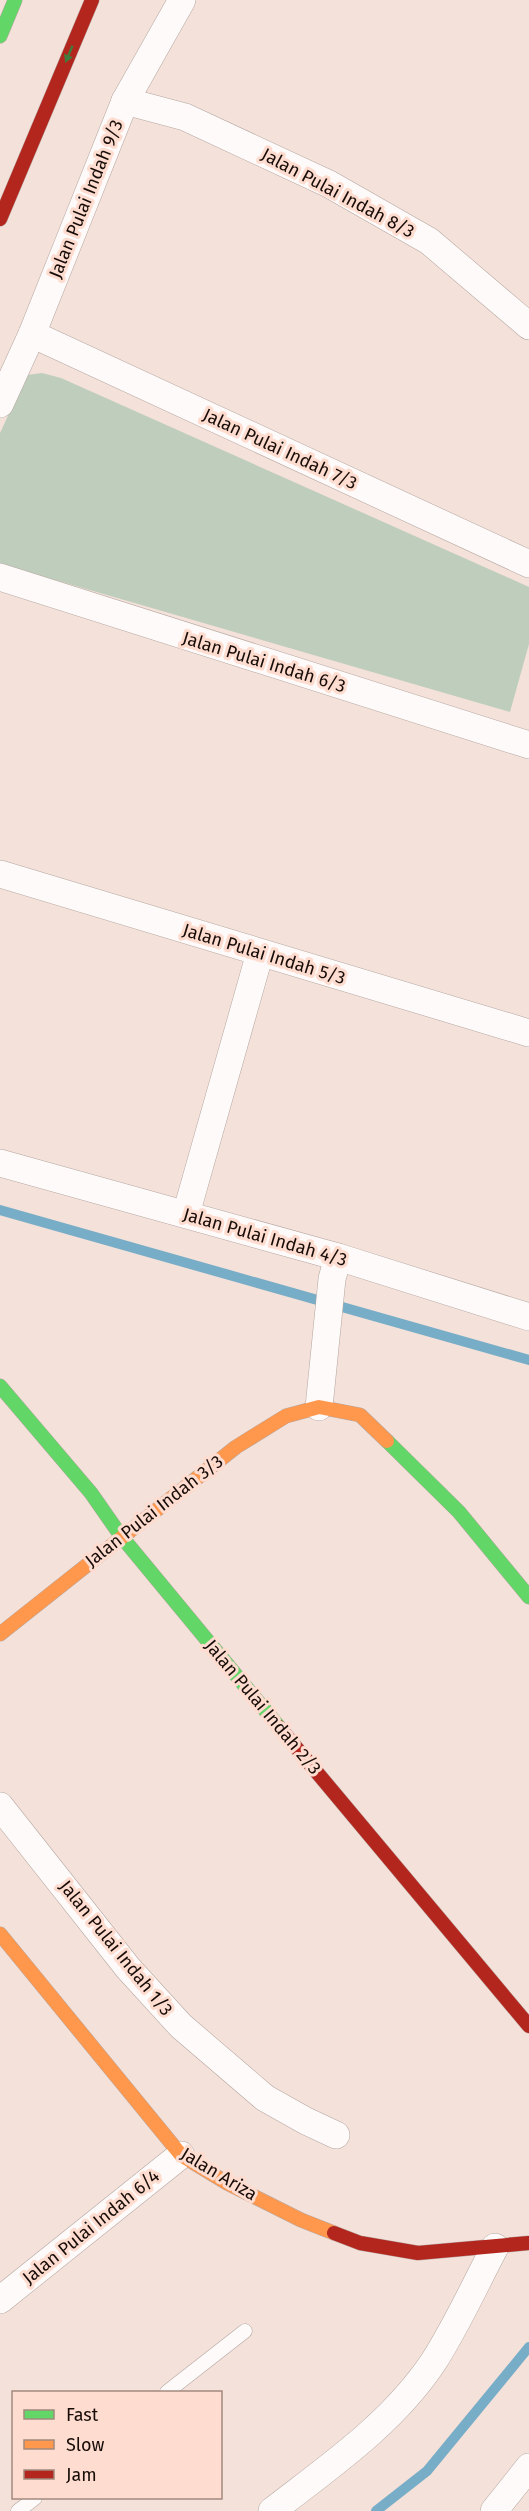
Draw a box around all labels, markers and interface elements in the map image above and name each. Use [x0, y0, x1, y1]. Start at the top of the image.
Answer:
one-way arrow [64, 45, 73, 63]
street label: Jalan Pulai Indah 9/3 [44, 117, 128, 281]
street label: Jalan Pulai Indah 8/3 [258, 143, 418, 243]
street label: Jalan Pulai Indah 7/3 [199, 404, 361, 494]
street label: Jalan Pulai Indah 6/3 [180, 627, 348, 697]
street label: Jalan Pulai Indah 5/3 [180, 919, 348, 989]
street label: Jalan Pulai Indah 4/3 [181, 1203, 349, 1271]
street label: Jalan Pulai Indah 3/3 [81, 1450, 227, 1572]
street label: Jalan Pulai Indah 2/3 [200, 1635, 326, 1779]
street label: Jalan Pulai Indah 1/3 [55, 1876, 177, 2020]
street label: Jalan Ariza [177, 2143, 261, 2205]
street label: Jalan Pulai Indah 6/4 [18, 2165, 164, 2289]
legend [12, 2391, 222, 2499]
text: Fast [66, 2404, 99, 2426]
text: Slow [66, 2434, 105, 2456]
text: Jam [66, 2464, 97, 2486]

